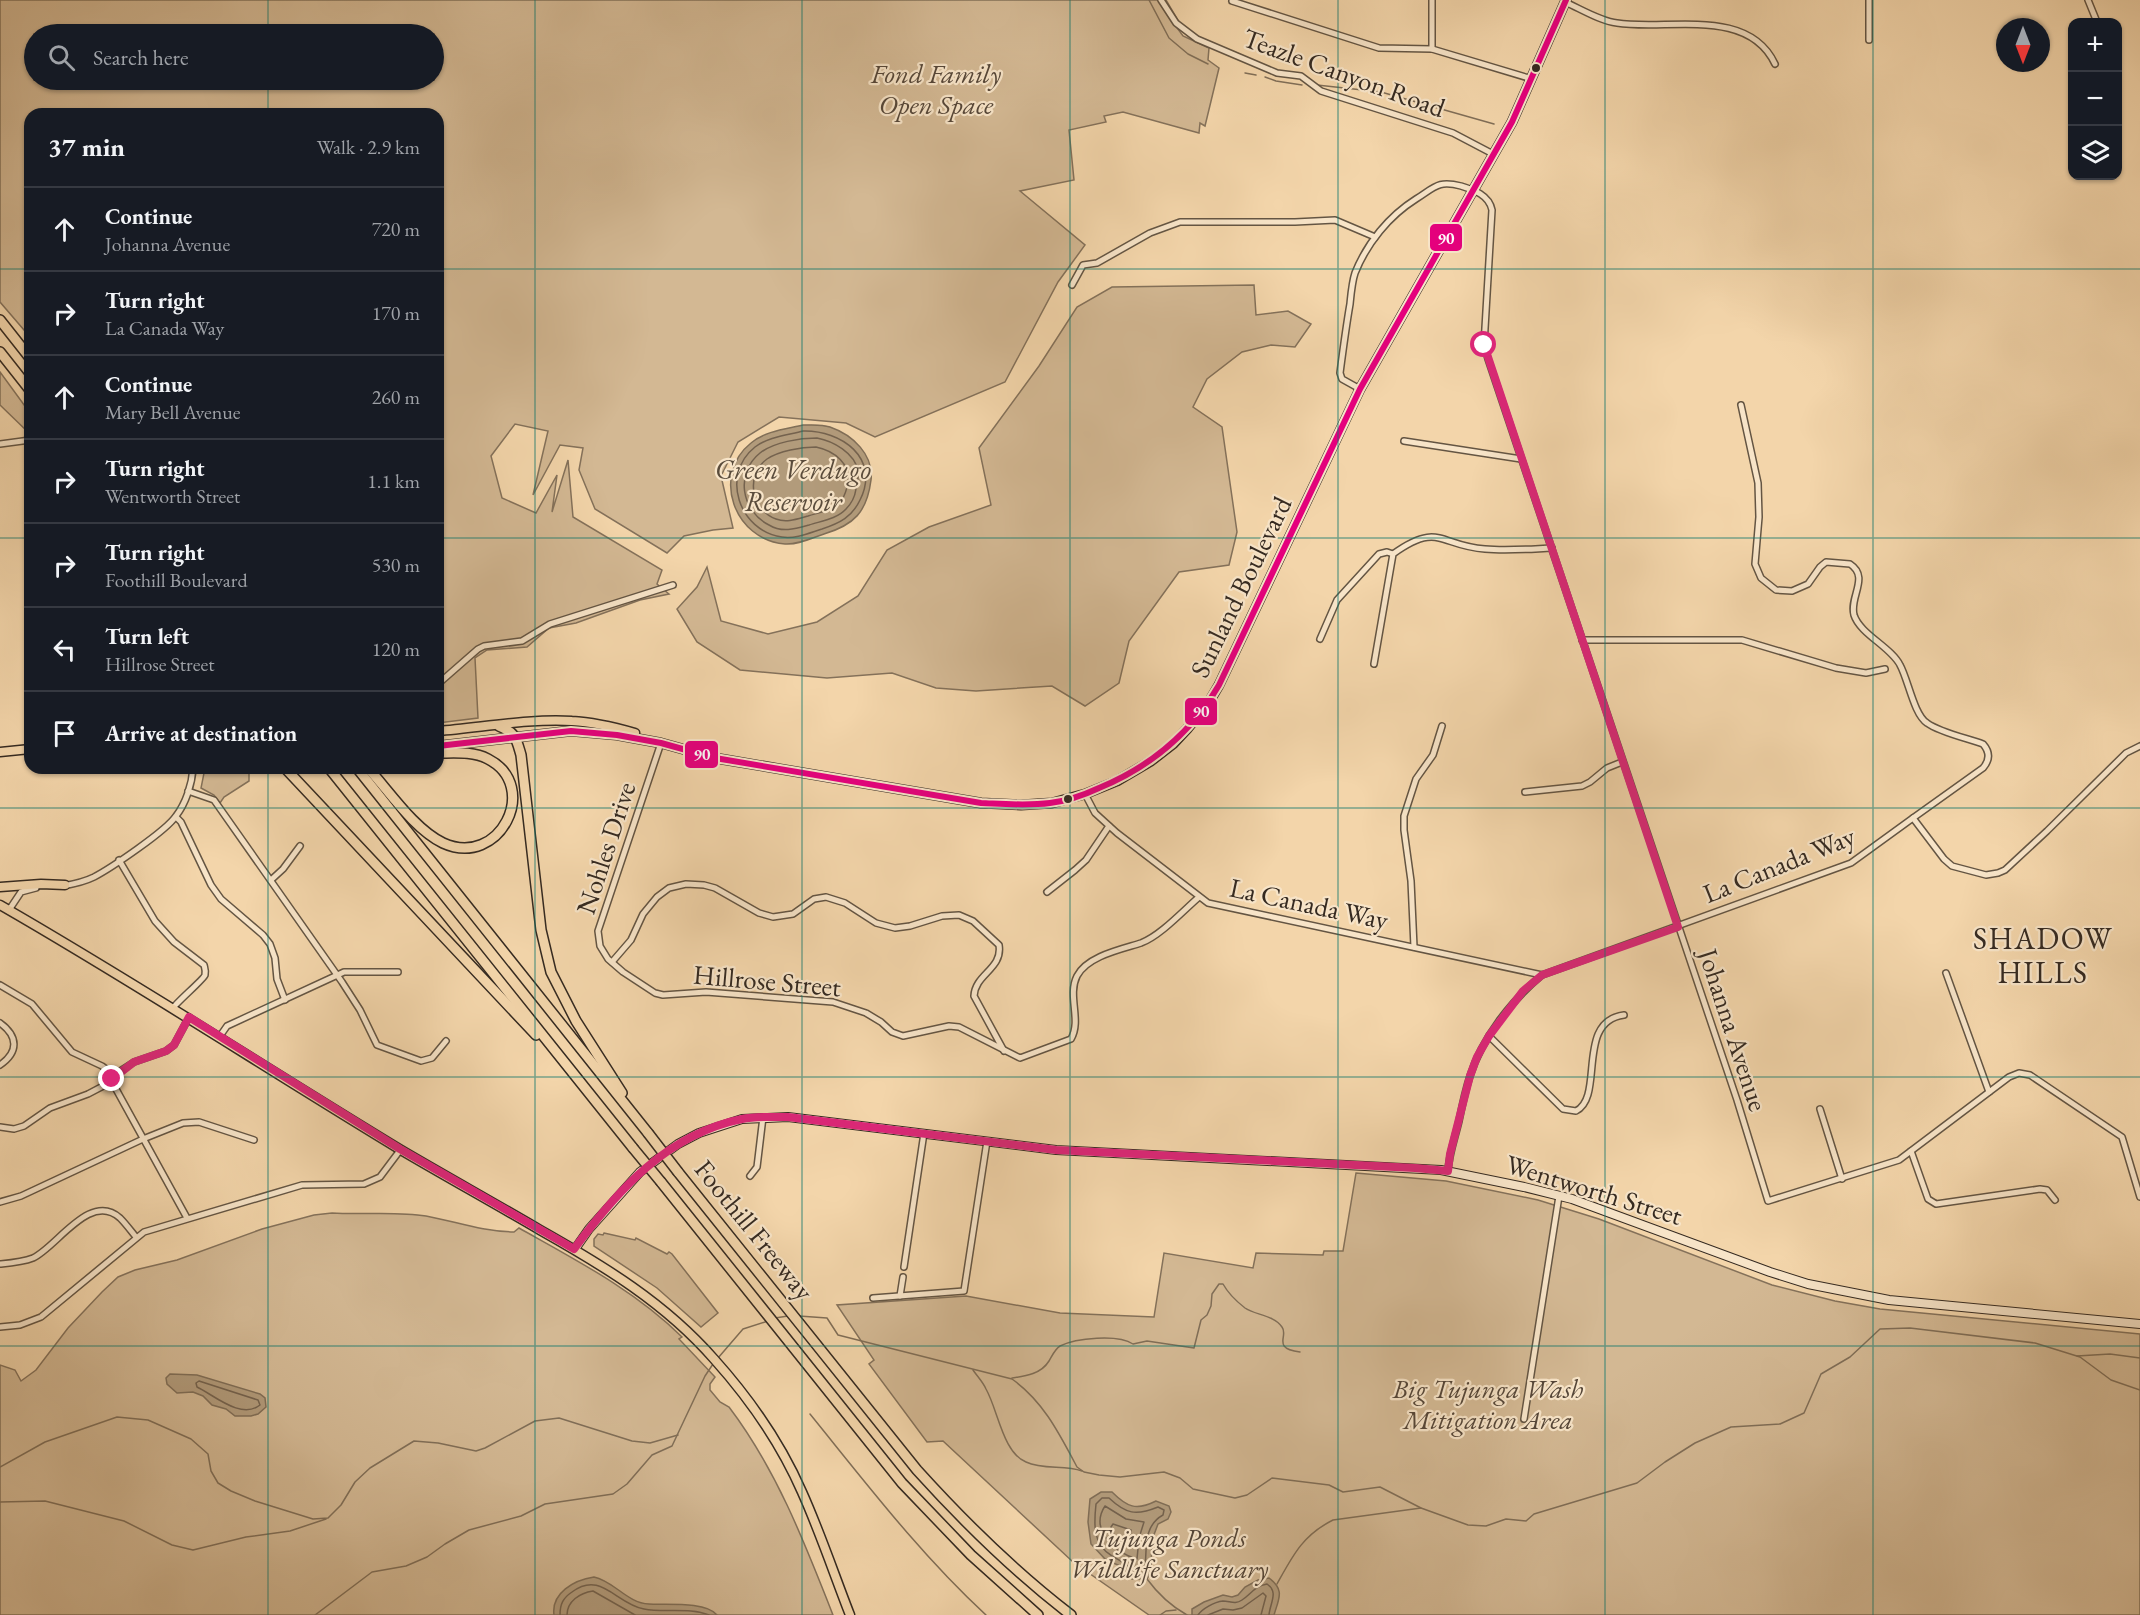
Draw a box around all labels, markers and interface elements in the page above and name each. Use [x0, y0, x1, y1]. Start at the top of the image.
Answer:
north arrow [1996, 18, 2050, 72]
map controls [2068, 18, 2122, 180]
button: + [2068, 18, 2122, 72]
street label: Teazle Canyon Road [1238, 20, 1450, 125]
search box [24, 24, 444, 90]
icon: search [45, 41, 78, 74]
text: Search here [93, 43, 188, 72]
park label: Fond Family Open Space [870, 56, 1001, 122]
unlabelled marker [1530, 62, 1542, 74]
button: − [2068, 72, 2122, 126]
button: layers [2068, 126, 2122, 180]
text: 37 min [48, 130, 125, 164]
text: Walk · 2.9 km [317, 134, 420, 160]
text: Continue [105, 202, 192, 231]
icon: ahead [48, 213, 81, 246]
text: 720 m [372, 216, 420, 242]
line badge: 90 [1429, 223, 1463, 252]
text: 90 [1438, 228, 1455, 249]
text: Johanna Avenue [105, 231, 230, 257]
text: Turn right [105, 286, 204, 315]
icon: right [48, 297, 81, 330]
text: 170 m [372, 300, 420, 326]
text: La Canada Way [105, 315, 224, 341]
route start [1470, 331, 1496, 357]
text: Continue [105, 370, 192, 399]
icon: ahead [48, 381, 81, 414]
text: 260 m [372, 384, 420, 410]
text: Mary Bell Avenue [105, 399, 241, 425]
water label: Green Verdugo Reservoir [715, 451, 872, 519]
text: Turn right [105, 454, 204, 483]
icon: right [48, 465, 81, 498]
text: 1.1 km [367, 468, 420, 494]
text: Wentworth Street [105, 483, 240, 509]
street label: Sunland Boulevard [1182, 490, 1300, 683]
text: Turn right [105, 538, 204, 567]
icon: right [48, 549, 81, 582]
text: 530 m [372, 552, 420, 578]
text: Foothill Boulevard [105, 567, 248, 593]
text: Turn left [105, 622, 189, 651]
icon: left [48, 633, 81, 666]
text: 120 m [372, 636, 420, 662]
text: Hillrose Street [105, 651, 214, 677]
line badge: 90 [1184, 697, 1218, 726]
text: 90 [1193, 701, 1210, 722]
icon: arrive [48, 717, 81, 750]
text: Arrive at destination [105, 719, 297, 748]
line badge: 90 [684, 740, 719, 769]
text: 90 [694, 744, 711, 765]
street label: Nohles Drive [568, 777, 643, 918]
unlabelled marker [1062, 793, 1074, 805]
street label: La Canada Way [1698, 818, 1860, 911]
street label: La Canada Way [1227, 870, 1392, 937]
district label: SHADOW HILLS [1973, 919, 2113, 992]
street label: Johanna Avenue [1690, 942, 1776, 1116]
street label: Hillrose Street [692, 957, 843, 1004]
route end [98, 1065, 124, 1091]
street label: Wentworth Street [1502, 1146, 1687, 1233]
street label: Foothill Freeway [687, 1152, 822, 1307]
park label: Big Tujunga Wash Mitigation Area [1391, 1371, 1584, 1437]
park label: Tujunga Ponds Wildlife Sanctuary [1069, 1520, 1269, 1586]

